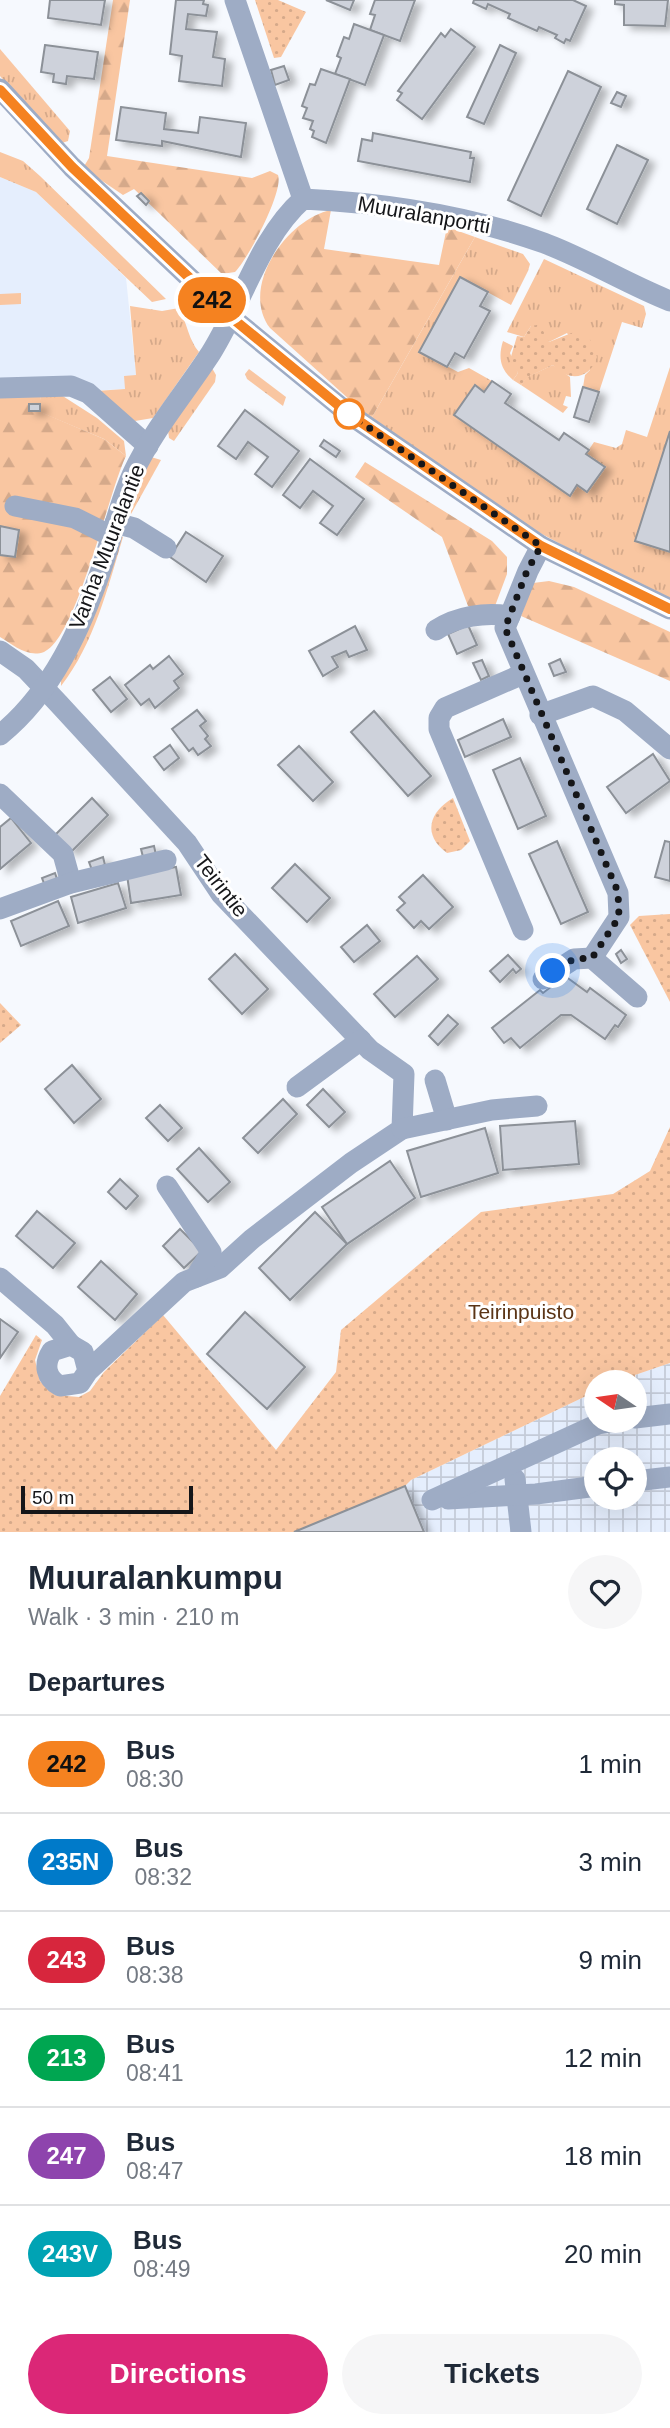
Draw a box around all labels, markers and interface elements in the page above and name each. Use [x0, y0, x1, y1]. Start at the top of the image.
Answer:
street label: Muuralanportti [356, 192, 492, 237]
line badge: 242 [172, 277, 252, 323]
text: 242 [192, 286, 232, 313]
unlabelled marker [334, 399, 364, 429]
street label: Vanha Muuralantie [64, 461, 149, 633]
street label: Teirintie [190, 850, 253, 921]
your location [535, 953, 570, 988]
park label: Teirinpuisto [468, 1300, 574, 1323]
north arrow [584, 1370, 648, 1433]
map controls [584, 1370, 647, 1510]
button: locate [584, 1447, 647, 1510]
scale bar [21, 1483, 192, 1515]
text: 50 m [32, 1487, 74, 1508]
button: heart [568, 1555, 642, 1629]
text: Muuralankumpu [28, 1559, 283, 1596]
text: Walk · 3 min · 210 m [28, 1604, 239, 1630]
text: Departures [28, 1667, 165, 1697]
text: Bus [126, 1735, 175, 1765]
text: 1 min [578, 1749, 642, 1779]
text: 242 [46, 1750, 87, 1777]
text: 08:30 [126, 1766, 184, 1792]
text: Bus [134, 1833, 184, 1863]
text: 3 min [578, 1847, 642, 1877]
text: 235N [42, 1848, 99, 1875]
text: 08:32 [134, 1864, 192, 1890]
text: Bus [126, 1931, 175, 1961]
text: 9 min [578, 1945, 642, 1975]
text: 243 [46, 1946, 87, 1973]
text: 08:38 [126, 1962, 184, 1988]
text: Bus [126, 2029, 175, 2059]
text: 12 min [564, 2043, 642, 2073]
text: 213 [46, 2044, 87, 2071]
text: 08:41 [126, 2060, 184, 2086]
text: Bus [126, 2127, 175, 2157]
text: 18 min [564, 2141, 642, 2171]
text: 247 [46, 2142, 87, 2169]
text: 08:47 [126, 2158, 184, 2184]
text: Bus [133, 2225, 182, 2255]
text: 20 min [564, 2239, 642, 2269]
text: 243V [42, 2240, 98, 2267]
text: 08:49 [133, 2256, 191, 2282]
button: Directions [28, 2334, 328, 2414]
button: Tickets [342, 2334, 642, 2414]

